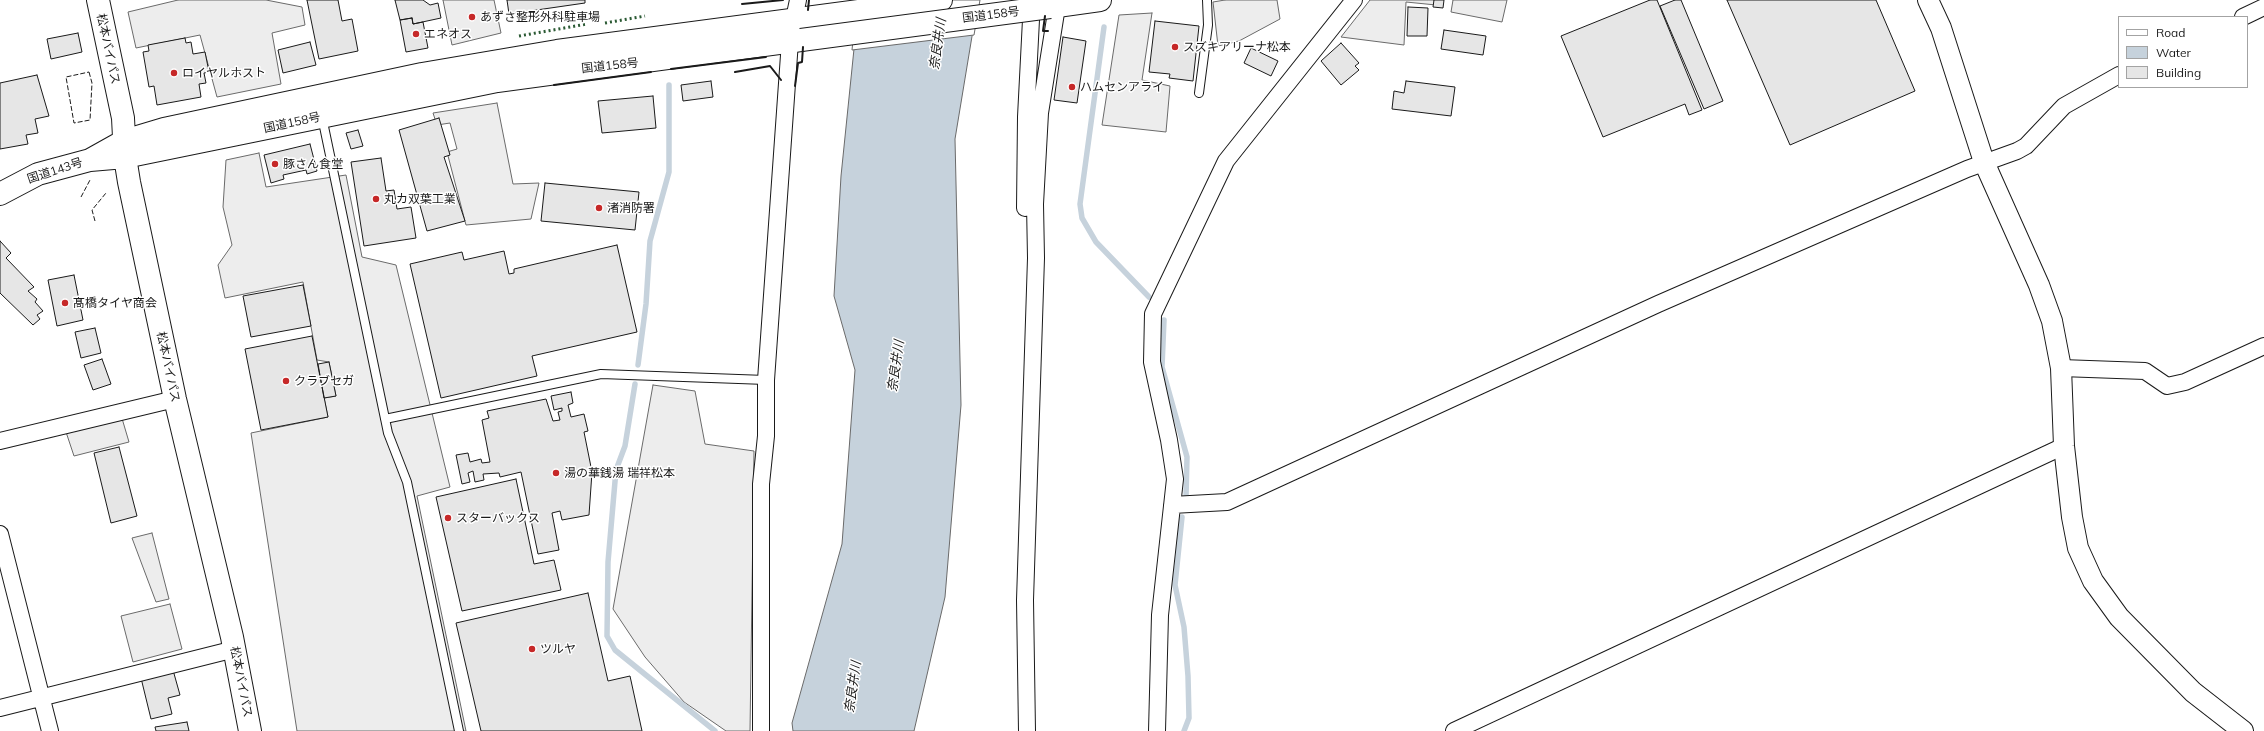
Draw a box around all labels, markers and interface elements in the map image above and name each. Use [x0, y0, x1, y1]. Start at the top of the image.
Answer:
street label: 国道158号 [962, 4, 1020, 26]
place label: あずさ整形外科駐車場 [480, 10, 600, 24]
street label: 松本バイパス [93, 12, 123, 86]
marker: あずさ整形外科駐車場 [467, 12, 477, 22]
legend [2118, 16, 2248, 88]
water label: 奈良井川 [927, 17, 949, 71]
text: Road [2156, 25, 2185, 40]
place label: エネオス [424, 27, 472, 41]
marker: エネオス [411, 29, 421, 39]
place label: スズキアリーナ松本 [1183, 40, 1291, 54]
marker: スズキアリーナ松本 [1170, 42, 1180, 52]
text: Water [2156, 45, 2191, 60]
street label: 国道158号 [581, 56, 639, 76]
text: Building [2156, 65, 2201, 80]
place label: ロイヤルホスト [182, 66, 266, 80]
marker: ロイヤルホスト [169, 68, 179, 78]
place label: ハムセンアライ [1080, 80, 1164, 94]
marker: ハムセンアライ [1067, 82, 1077, 92]
street label: 国道158号 [262, 110, 322, 136]
street label: 国道143号 [25, 155, 85, 187]
place label: 豚さん食堂 [283, 157, 343, 171]
marker: 豚さん食堂 [270, 159, 280, 169]
place label: 丸カ双葉工業 [384, 192, 456, 206]
marker: 丸カ双葉工業 [371, 194, 381, 204]
place label: 渚消防署 [607, 201, 655, 215]
marker: 渚消防署 [594, 203, 604, 213]
place label: 髙橋タイヤ商会 [73, 296, 157, 310]
marker: 髙橋タイヤ商会 [60, 298, 70, 308]
street label: 松本バイパス [153, 330, 183, 404]
water label: 奈良井川 [885, 339, 907, 393]
place label: クラブセガ [294, 374, 354, 388]
marker: クラブセガ [281, 376, 291, 386]
place label: 湯の華銭湯 瑞祥松本 [564, 466, 675, 480]
marker: 湯の華銭湯 瑞祥松本 [551, 468, 561, 478]
place label: スターバックス [456, 511, 540, 525]
marker: スターバックス [443, 513, 453, 523]
place label: ツルヤ [540, 642, 576, 656]
marker: ツルヤ [527, 644, 537, 654]
street label: 松本バイパス [227, 645, 255, 719]
water label: 奈良井川 [842, 660, 864, 714]

